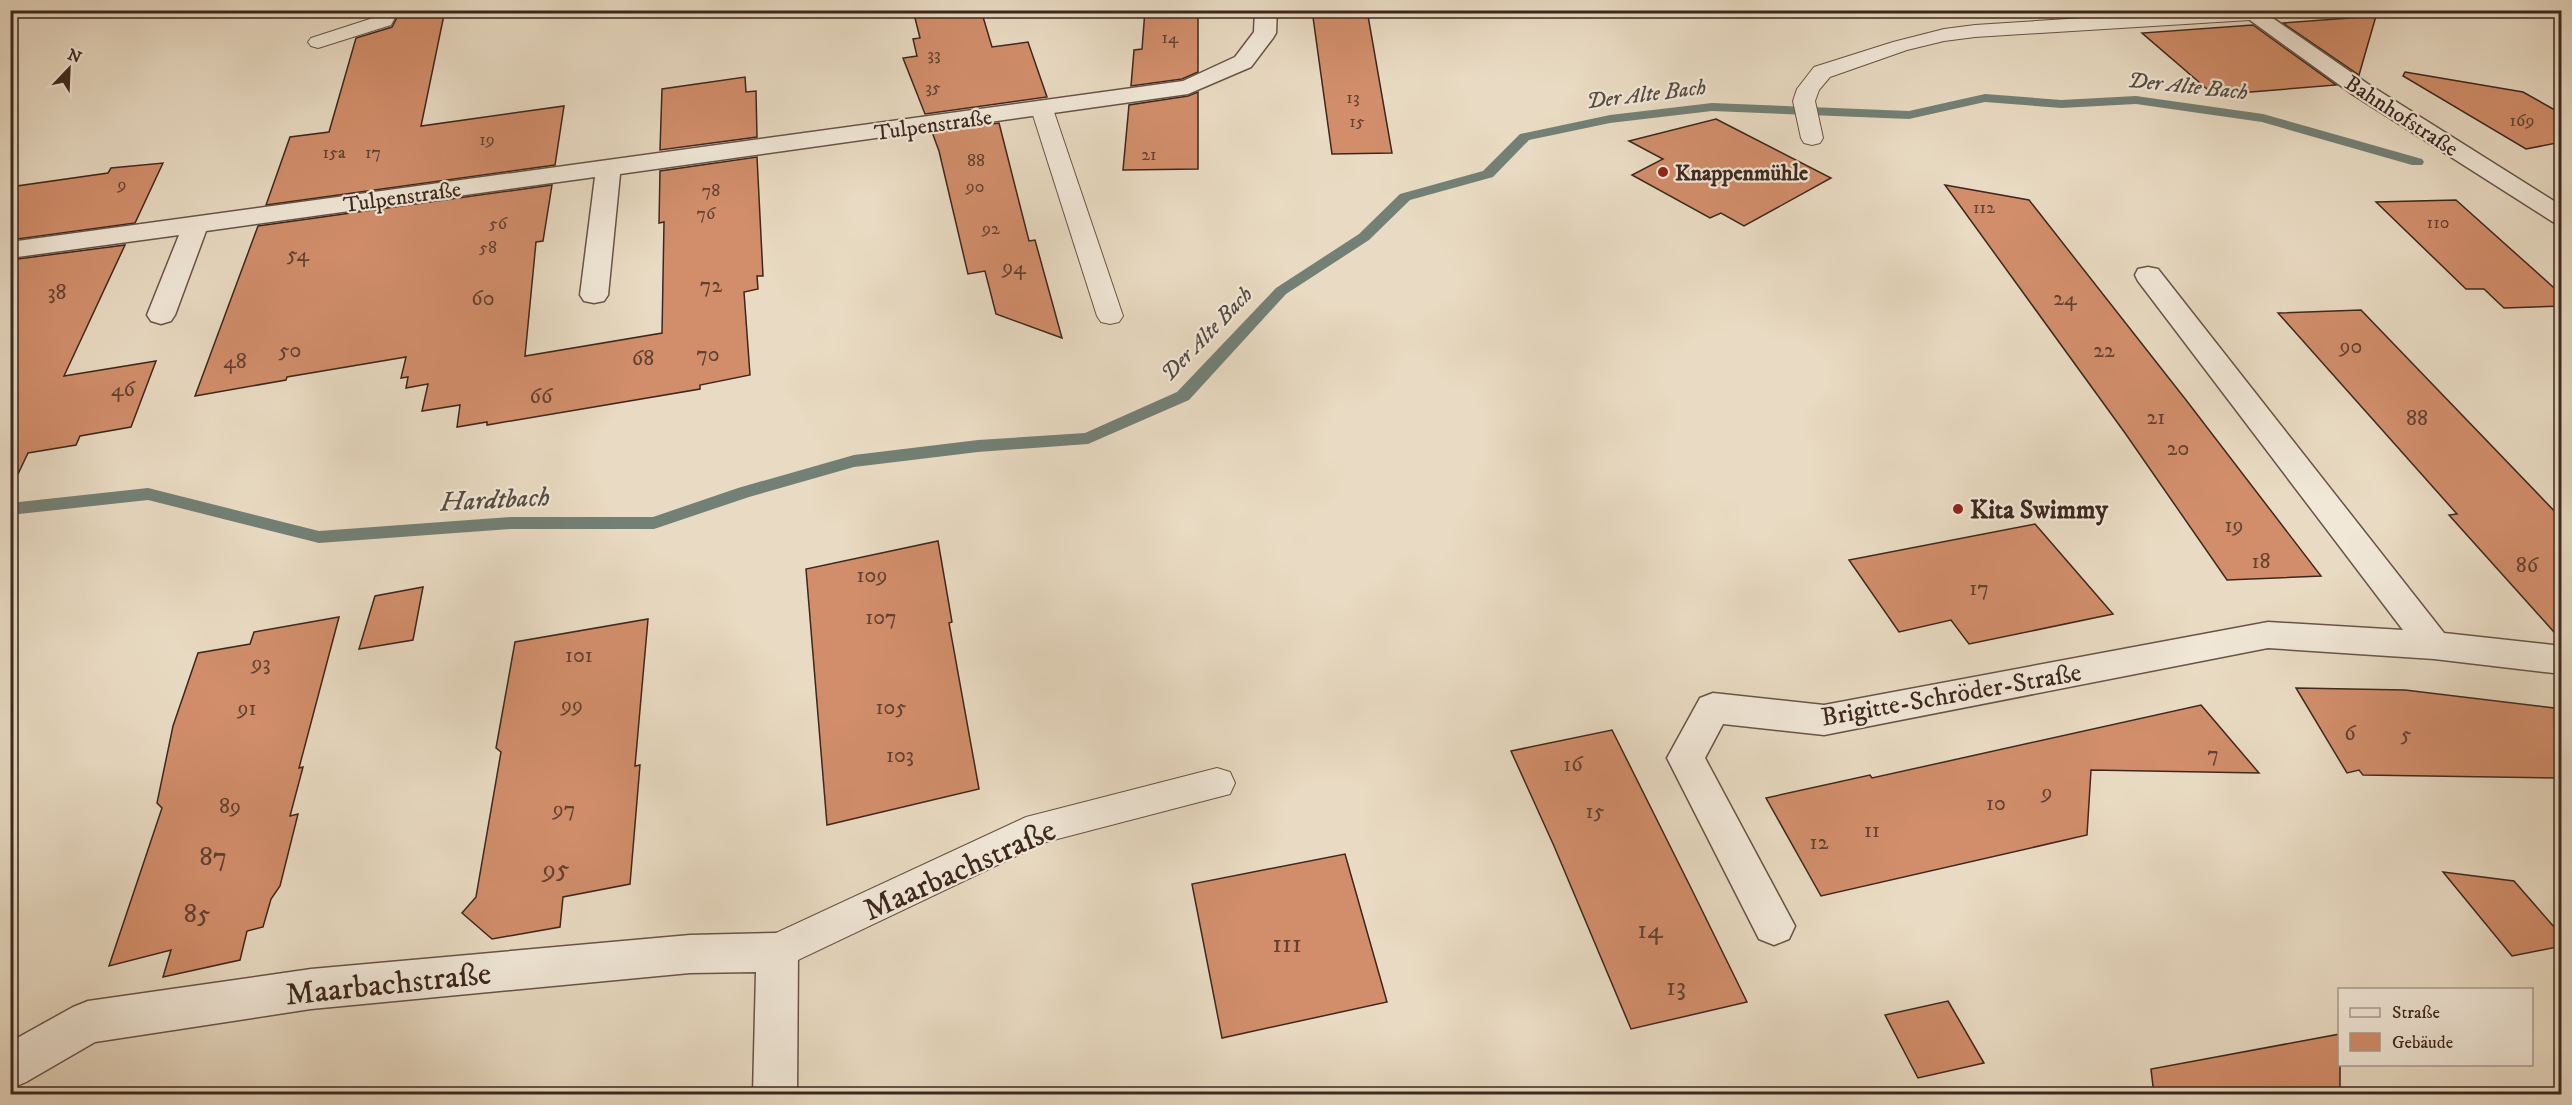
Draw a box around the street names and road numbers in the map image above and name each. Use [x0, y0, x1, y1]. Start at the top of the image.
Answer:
street label: Bahnhofstraße [2339, 70, 2463, 163]
street label: Tulpenstraße [873, 104, 994, 147]
street label: Tulpenstraße [342, 176, 463, 219]
street label: Brigitte-Schröder-Straße [1818, 656, 2084, 735]
street label: Maarbachstraße [857, 811, 1062, 931]
street label: Maarbachstraße [283, 954, 493, 1016]

